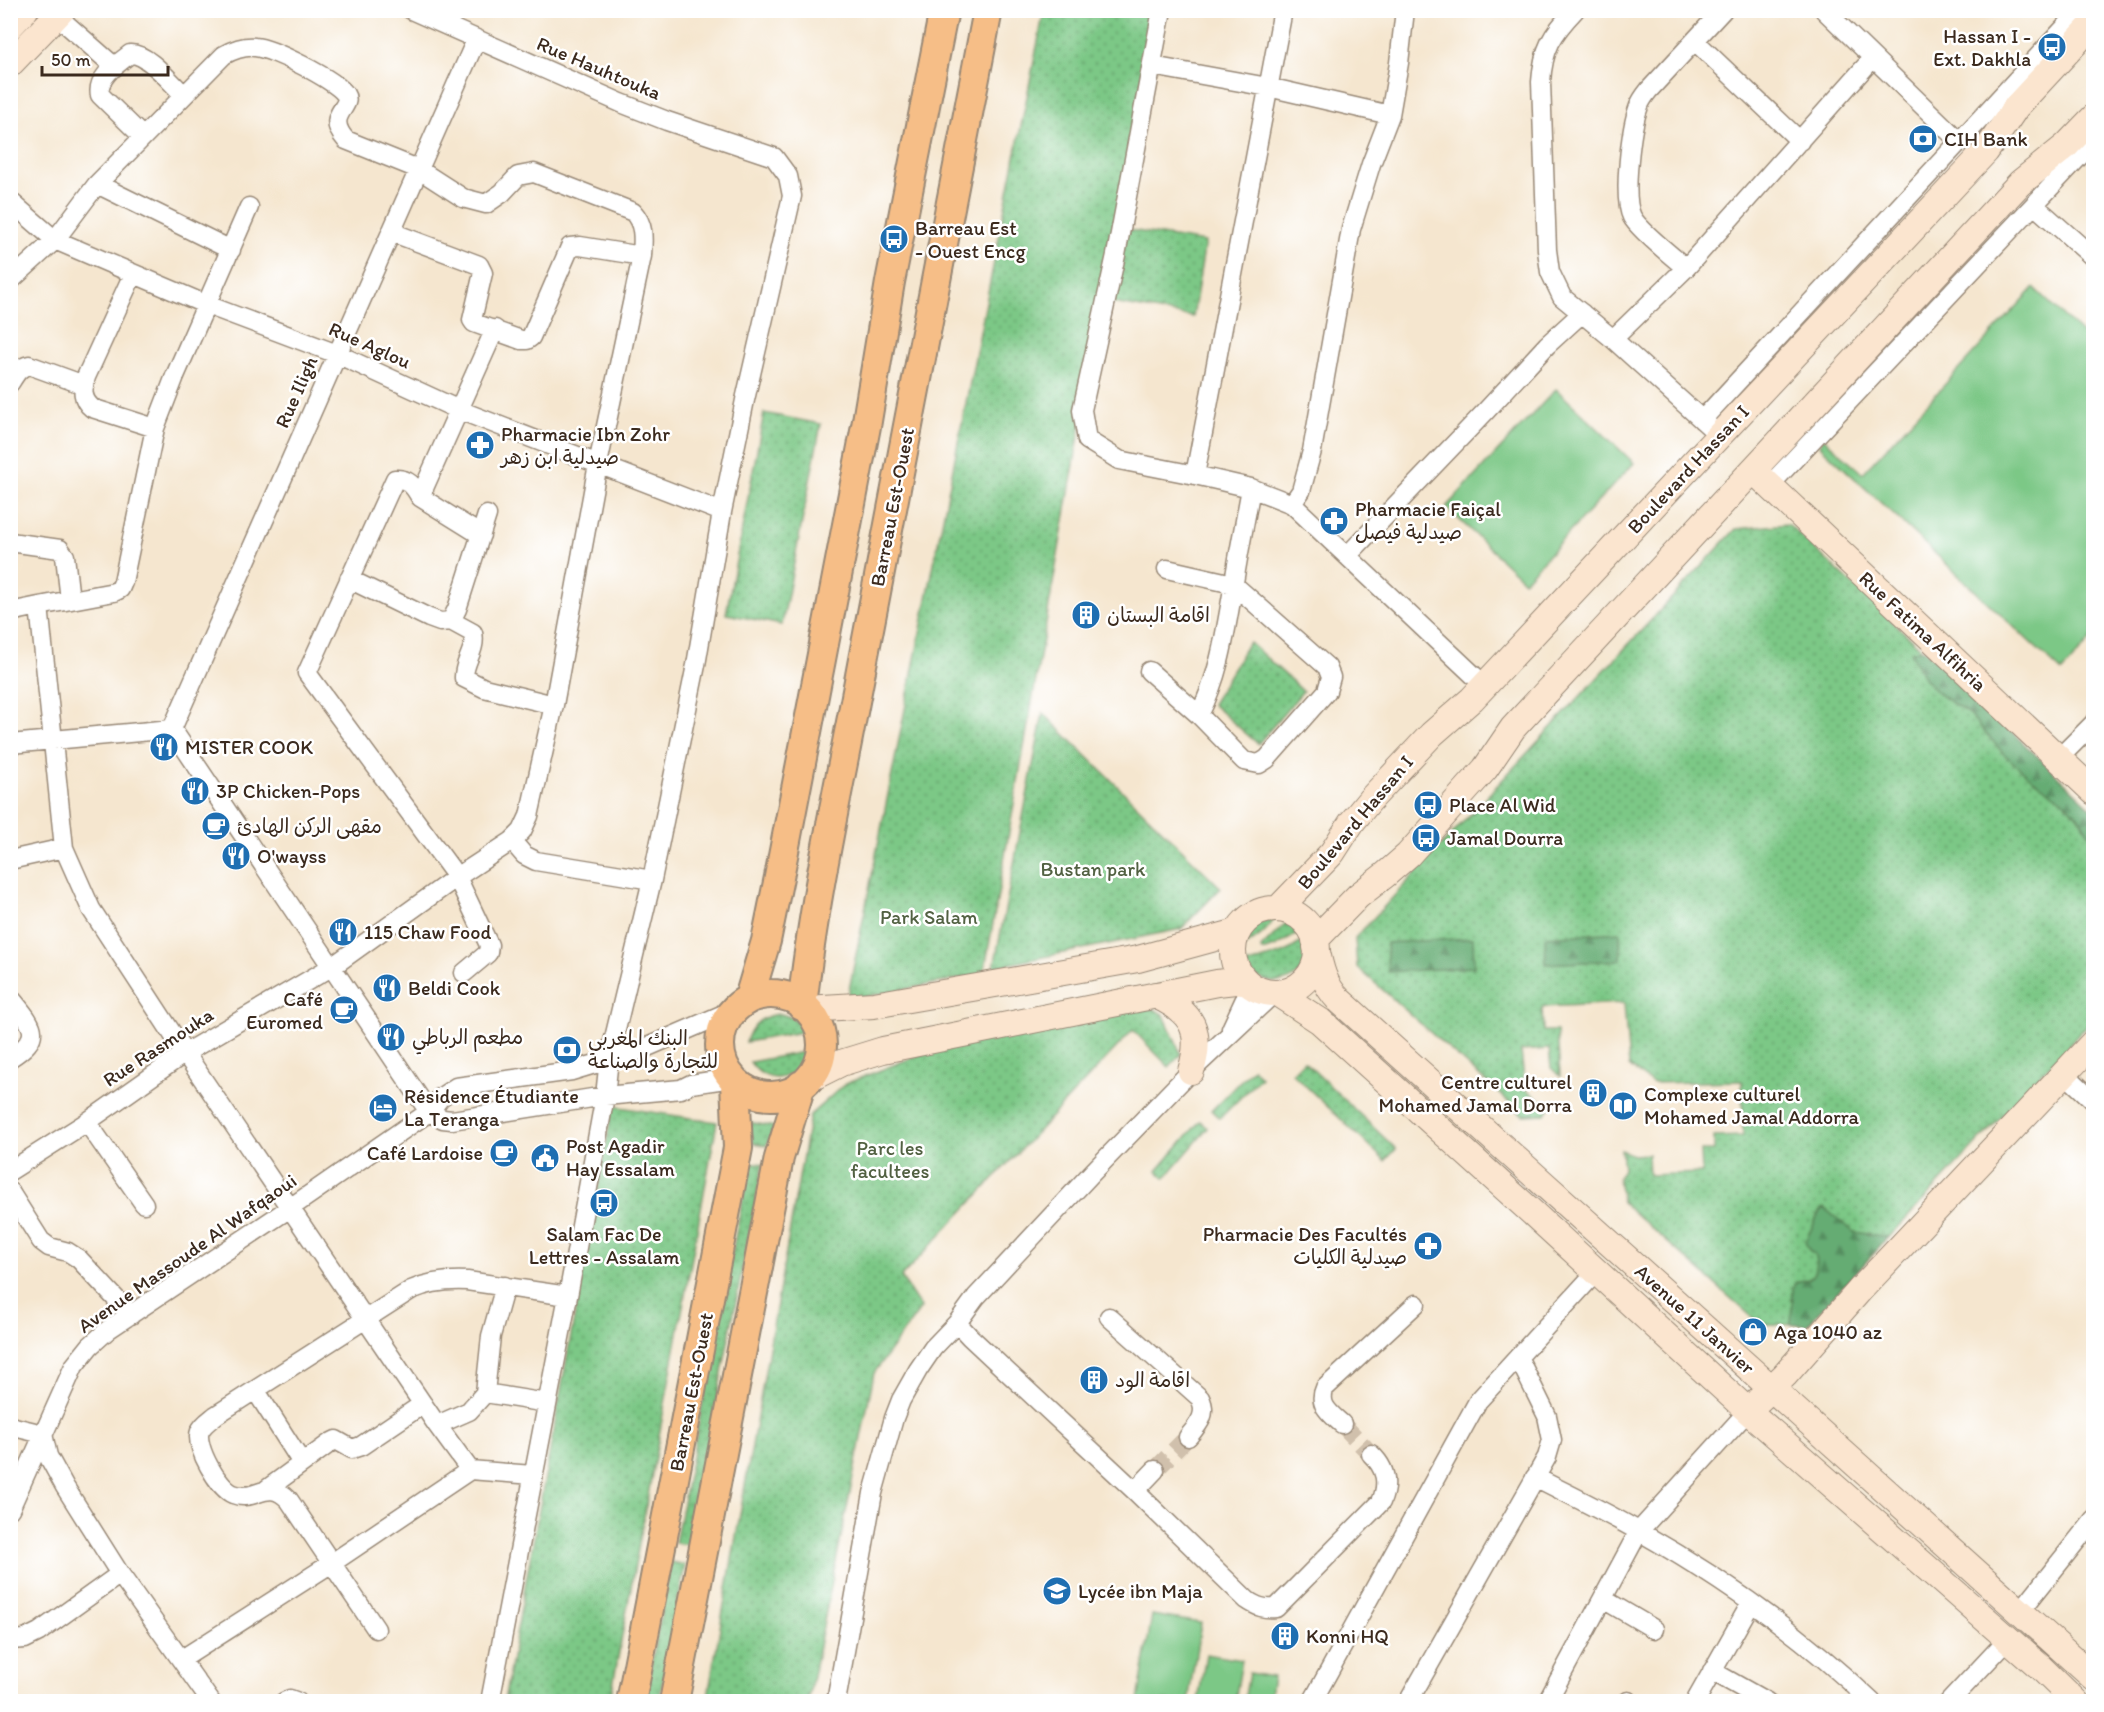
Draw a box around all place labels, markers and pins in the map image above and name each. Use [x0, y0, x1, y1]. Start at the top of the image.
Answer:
place label: Hassan I - Ext. Dakhla [1933, 24, 2031, 71]
bus stop icon: Hassan I - Ext. Dakhla [2036, 31, 2068, 63]
bank icon: CIH Bank [1907, 123, 1939, 155]
place label: CIH Bank [1944, 127, 2028, 151]
place label: Barreau Est - Ouest Encg [915, 216, 1026, 263]
bus stop icon: Barreau Est - Ouest Encg [878, 223, 910, 255]
place label: Pharmacie Ibn Zohr صيدلية ابن زهر [499, 422, 670, 469]
pharmacy icon: Pharmacie Ibn Zohr صيدلية ابن زهر [464, 429, 496, 461]
place label: Pharmacie Faiçal صيدلية فيصل [1355, 497, 1501, 544]
pharmacy icon: Pharmacie Faiçal صيدلية فيصل [1318, 505, 1350, 537]
building icon: اقامة البستان [1070, 599, 1102, 631]
place label: اقامة البستان [1107, 603, 1210, 627]
restaurant icon: MISTER COOK [148, 731, 180, 763]
place label: MISTER COOK [185, 735, 313, 759]
restaurant icon: 3P Chicken-Pops [179, 775, 211, 807]
place label: 3P Chicken-Pops [216, 779, 360, 803]
bus stop icon: Place Al Wid [1412, 789, 1444, 821]
place label: Place Al Wid [1449, 793, 1556, 817]
cafe icon: مقهى الركن الهادئ [200, 810, 232, 842]
place label: مقهى الركن الهادئ [237, 814, 382, 839]
bus stop icon: Jamal Dourra [1410, 822, 1442, 854]
place label: Jamal Dourra [1447, 826, 1563, 850]
restaurant icon: O'wayss [220, 840, 252, 872]
place label: O'wayss [257, 844, 327, 868]
restaurant icon: 115 Chaw Food [327, 916, 359, 948]
place label: 115 Chaw Food [364, 920, 491, 944]
restaurant icon: Beldi Cook [371, 972, 403, 1004]
place label: Beldi Cook [408, 976, 501, 1000]
place label: Café Euromed [246, 987, 323, 1034]
cafe icon: Café Euromed [328, 994, 360, 1026]
restaurant icon: مطعم الرباطي [375, 1021, 407, 1053]
place label: مطعم الرباطي [412, 1025, 523, 1055]
place label: البنك المغربي للتجارة والصناعة [588, 1026, 718, 1073]
bank icon: البنك المغربي للتجارة والصناعة [551, 1034, 583, 1066]
place label: Centre culturel Mohamed Jamal Dorra [1379, 1070, 1573, 1117]
building icon: Centre culturel Mohamed Jamal Dorra [1577, 1077, 1609, 1109]
place label: Complexe culturel Mohamed Jamal Addorra [1644, 1082, 1860, 1129]
place label: Résidence Étudiante La Teranga [404, 1084, 579, 1131]
library icon: Complexe culturel Mohamed Jamal Addorra [1607, 1090, 1639, 1122]
hotel icon: Résidence Étudiante La Teranga [367, 1092, 399, 1124]
place label: Post Agadir Hay Essalam [566, 1134, 675, 1181]
cafe icon: Café Lardoise [488, 1137, 520, 1169]
place label: Café Lardoise [367, 1141, 483, 1165]
public building icon: Post Agadir Hay Essalam [529, 1142, 561, 1174]
bus stop icon: Salam Fac De Lettres - Assalam [588, 1187, 620, 1219]
place label: Salam Fac De Lettres - Assalam [529, 1222, 680, 1269]
place label: Pharmacie Des Facultés صيدلية الكليات [1203, 1222, 1407, 1269]
pharmacy icon: Pharmacie Des Facultés صيدلية الكليات [1412, 1230, 1444, 1262]
shop icon: Aga 1040 az [1737, 1316, 1769, 1348]
place label: Aga 1040 az [1774, 1320, 1883, 1344]
building icon: اقامة الود [1078, 1364, 1110, 1396]
place label: اقامة الود [1115, 1368, 1190, 1394]
school or university icon: Lycée ibn Maja [1041, 1575, 1073, 1607]
place label: Lycée ibn Maja [1078, 1579, 1203, 1603]
building icon: Konni HQ [1269, 1620, 1301, 1652]
place label: Konni HQ [1306, 1624, 1389, 1648]

